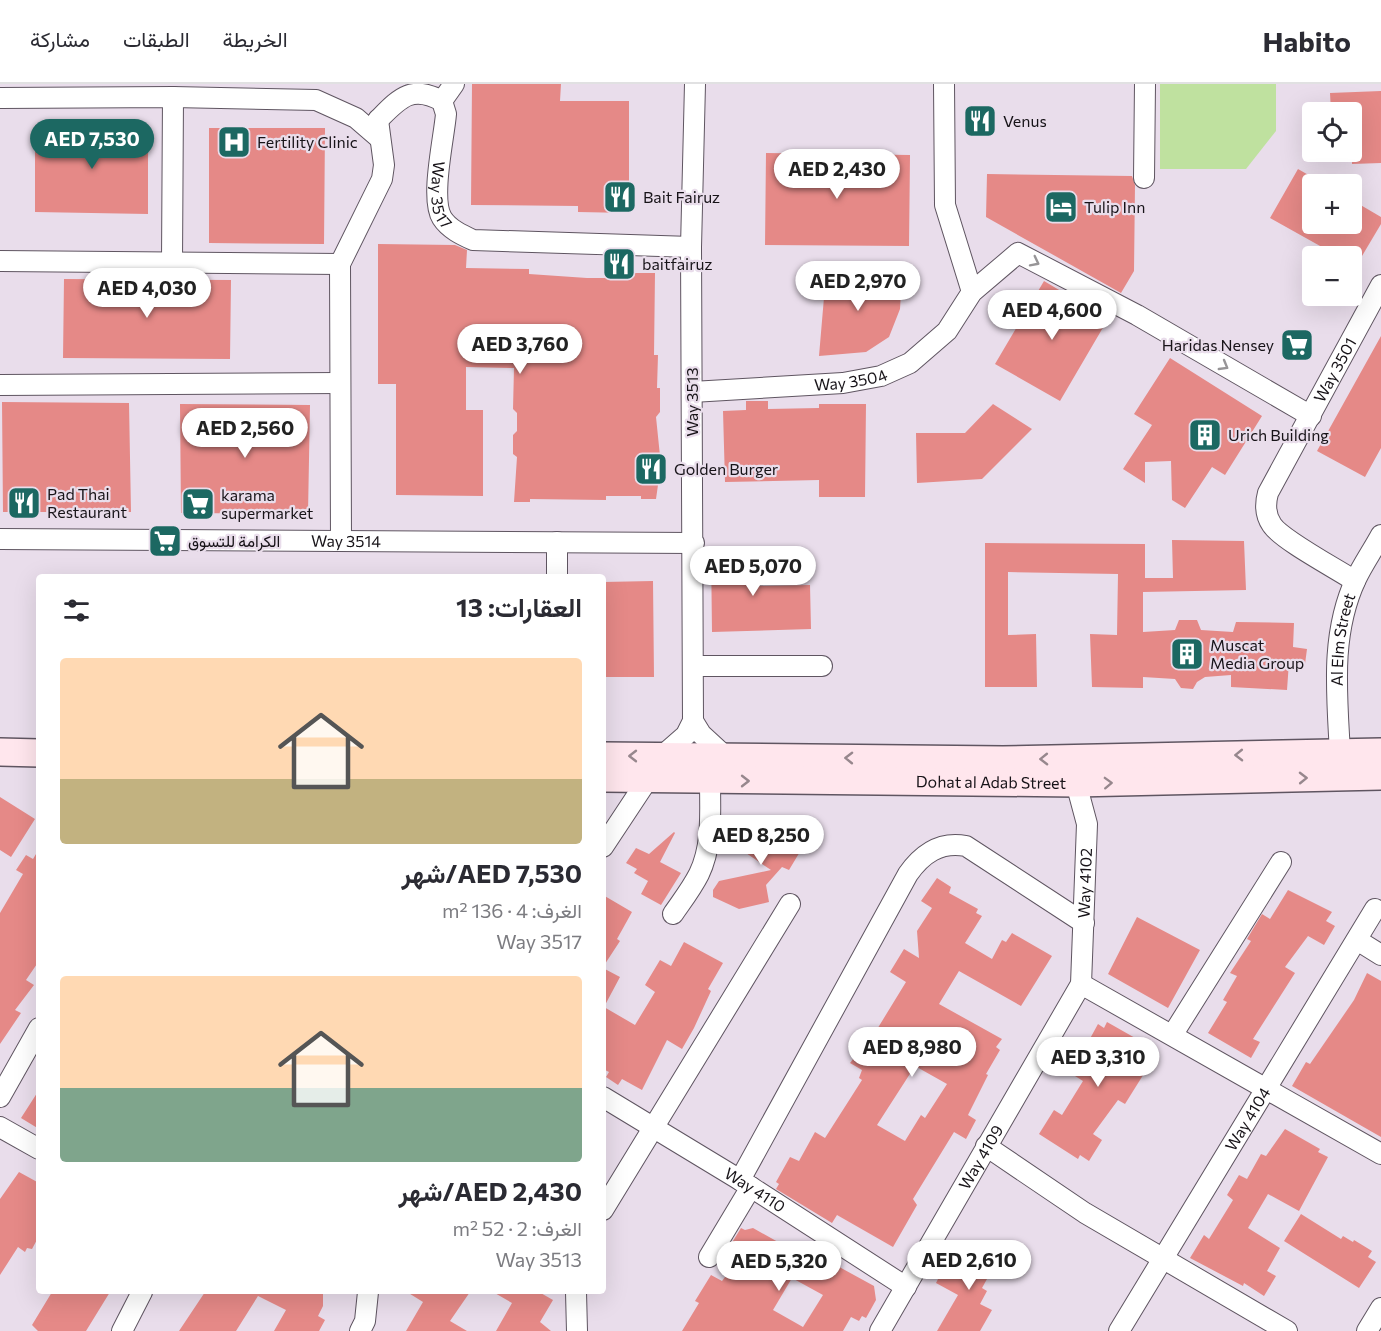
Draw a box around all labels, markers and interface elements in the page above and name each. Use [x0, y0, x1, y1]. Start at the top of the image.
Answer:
text: Habito [1262, 24, 1351, 58]
text: مشاركة [30, 26, 90, 51]
text: الطبقات [123, 26, 190, 51]
text: الخريطة [223, 26, 288, 51]
map controls [1302, 102, 1362, 306]
button: locate [1302, 102, 1362, 162]
restaurant icon: Venus [962, 103, 998, 139]
place label: Venus [1003, 111, 1047, 130]
pin: AED 7,530 [23, 119, 161, 170]
hospital icon: Fertility Clinic [216, 124, 252, 160]
text: AED 7,530 [44, 126, 140, 150]
place label: Fertility Clinic [257, 132, 358, 151]
pin: AED 2,430 [768, 149, 906, 200]
text: AED 2,430 [788, 156, 886, 180]
street label: Way 3517 [428, 160, 456, 233]
button: + [1302, 174, 1362, 234]
restaurant icon: Bait Fairuz [602, 179, 638, 215]
place label: Bait Fairuz [643, 187, 720, 206]
hotel icon: Tulip Inn [1043, 189, 1079, 225]
place label: Tulip Inn [1084, 197, 1145, 216]
restaurant icon: baitfairuz [601, 246, 637, 282]
button: − [1302, 246, 1362, 306]
place label: baitfairuz [642, 254, 712, 273]
one-way arrow [1029, 255, 1039, 266]
pin: AED 2,970 [789, 261, 927, 312]
pin: AED 4,030 [78, 268, 216, 319]
text: AED 2,970 [809, 268, 907, 292]
text: AED 4,030 [97, 275, 197, 299]
pin: AED 4,600 [983, 290, 1121, 341]
text: AED 4,600 [1002, 297, 1102, 321]
pin: AED 3,760 [451, 324, 589, 375]
supermarket icon: Haridas Nensey [1279, 327, 1315, 363]
text: AED 3,760 [471, 331, 569, 355]
street label: Way 3501 [1309, 334, 1360, 405]
place label: Haridas Nensey [1162, 335, 1274, 354]
one-way arrow [1218, 358, 1228, 370]
street label: Way 3504 [813, 364, 890, 394]
street label: Way 3513 [682, 367, 701, 437]
pin: AED 2,560 [176, 408, 314, 459]
text: AED 2,560 [196, 415, 294, 439]
building icon: Urich Building [1187, 417, 1223, 453]
place label: Urich Building [1228, 425, 1329, 444]
restaurant icon: Golden Burger [633, 451, 669, 487]
place label: Golden Burger [674, 459, 779, 478]
place label: Pad Thai Restaurant [47, 484, 128, 521]
restaurant icon: Pad Thai Restaurant [6, 485, 42, 521]
place label: karama supermarket [221, 485, 314, 522]
supermarket icon: karama supermarket [180, 486, 216, 522]
supermarket icon: الكرامة للتسوق [147, 523, 183, 559]
place label: الكرامة للتسوق [188, 531, 280, 552]
street label: Way 3514 [311, 531, 381, 550]
pin: AED 5,070 [684, 546, 822, 597]
text: AED 5,070 [704, 553, 802, 577]
street label: Al Elm Street [1327, 590, 1359, 686]
text: العقارات: 13 [456, 591, 582, 622]
icon: filters [60, 594, 93, 627]
place label: Muscat Media Group [1210, 635, 1304, 672]
building icon: Muscat Media Group [1169, 636, 1205, 672]
icon: home [267, 697, 375, 805]
one-way arrow [1234, 749, 1243, 761]
one-way arrow [628, 750, 637, 762]
one-way arrow [844, 752, 853, 765]
one-way arrow [1039, 753, 1048, 766]
street label: Dohat al Adab Street [916, 771, 1067, 792]
one-way arrow [1299, 772, 1308, 784]
one-way arrow [741, 775, 750, 787]
one-way arrow [1104, 776, 1113, 789]
pin: AED 8,250 [692, 815, 830, 866]
text: AED 8,250 [712, 822, 810, 846]
street label: Way 4102 [1073, 847, 1095, 919]
text: AED 7,530/شهر [402, 857, 582, 888]
text: الغرف: 4 · 136 m² [442, 898, 582, 922]
text: Way 3517 [496, 929, 582, 953]
icon: home [267, 1015, 375, 1123]
pin: AED 8,980 [843, 1027, 981, 1078]
text: AED 8,980 [862, 1034, 962, 1058]
pin: AED 3,310 [1029, 1037, 1167, 1088]
text: AED 3,310 [1050, 1044, 1146, 1068]
street label: Way 4104 [1221, 1083, 1274, 1154]
street label: Way 4109 [954, 1121, 1006, 1192]
street label: Way 4110 [721, 1163, 789, 1216]
text: AED 2,430/شهر [398, 1175, 582, 1206]
text: الغرف: 2 · 52 m² [452, 1216, 582, 1240]
pin: AED 2,610 [900, 1240, 1038, 1291]
pin: AED 5,320 [710, 1241, 848, 1292]
text: Way 3513 [495, 1247, 582, 1271]
text: AED 2,610 [921, 1247, 1017, 1271]
text: AED 5,320 [730, 1248, 828, 1272]

